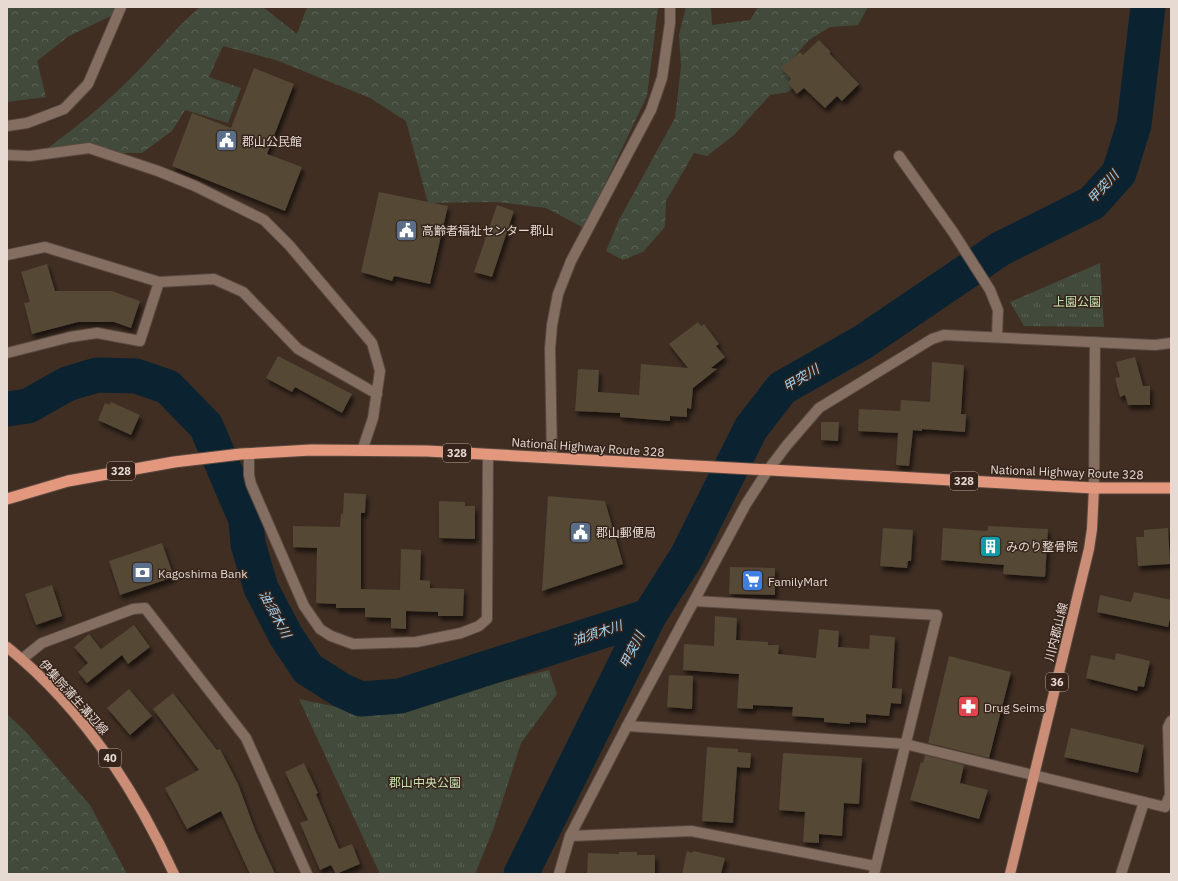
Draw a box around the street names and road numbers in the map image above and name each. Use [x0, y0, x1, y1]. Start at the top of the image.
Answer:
street label: National Highway Route 328 [511, 434, 665, 460]
road number: 328 [443, 444, 471, 462]
road number: 328 [107, 462, 135, 480]
street label: National Highway Route 328 [990, 462, 1144, 482]
road number: 328 [950, 472, 978, 490]
street label: 川内郡山線 [1041, 601, 1071, 663]
street label: 伊集院蒲生溝辺線 [36, 656, 112, 738]
road number: 36 [1046, 673, 1068, 691]
road number: 40 [99, 749, 121, 767]

